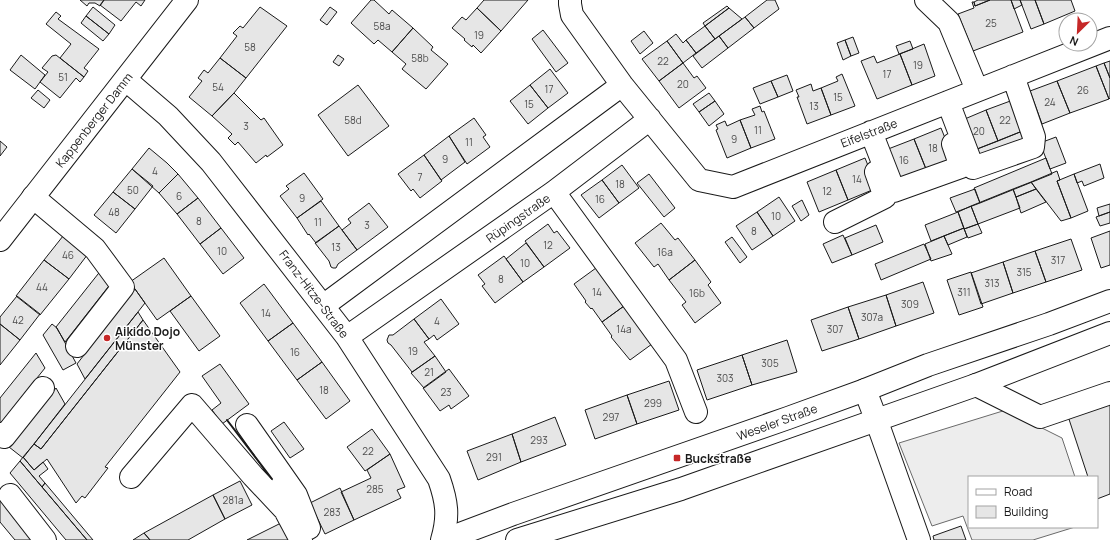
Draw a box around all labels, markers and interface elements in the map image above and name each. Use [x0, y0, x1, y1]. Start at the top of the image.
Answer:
north arrow [1058, 12, 1098, 52]
house number: 25 [985, 16, 997, 30]
house number: 58a [373, 19, 391, 33]
house number: 19 [474, 28, 484, 42]
text: N [1067, 33, 1080, 50]
house number: 58 [244, 40, 256, 54]
house number: 58b [411, 51, 429, 65]
house number: 22 [657, 54, 669, 68]
house number: 19 [913, 58, 923, 72]
house number: 17 [883, 67, 891, 81]
street label: Kappenberger Damm [52, 69, 136, 171]
house number: 51 [58, 70, 68, 84]
house number: 20 [677, 77, 689, 91]
house number: 54 [212, 80, 224, 94]
house number: 17 [545, 82, 553, 96]
house number: 26 [1077, 83, 1089, 97]
house number: 15 [833, 90, 843, 104]
house number: 24 [1044, 95, 1056, 109]
house number: 15 [524, 97, 534, 111]
house number: 13 [809, 99, 819, 113]
house number: 58d [344, 113, 362, 127]
house number: 22 [999, 113, 1011, 127]
street label: Eifelstraße [838, 114, 900, 152]
house number: 3 [243, 119, 249, 133]
house number: 11 [754, 123, 762, 137]
house number: 20 [973, 124, 985, 138]
house number: 9 [731, 132, 737, 146]
house number: 11 [465, 135, 473, 149]
house number: 18 [928, 141, 938, 155]
house number: 9 [442, 152, 448, 166]
house number: 16 [899, 153, 909, 167]
house number: 4 [152, 164, 158, 178]
house number: 7 [417, 170, 423, 184]
house number: 14 [852, 172, 862, 186]
house number: 18 [615, 177, 625, 191]
house number: 50 [127, 183, 139, 197]
house number: 12 [822, 184, 832, 198]
house number: 6 [176, 189, 182, 203]
street label: Rüpingstraße [482, 190, 554, 246]
house number: 9 [299, 191, 305, 205]
house number: 16 [595, 192, 605, 206]
house number: 48 [108, 205, 120, 219]
house number: 10 [771, 209, 781, 223]
house number: 8 [196, 214, 202, 228]
house number: 11 [314, 215, 322, 229]
house number: 3 [364, 218, 370, 232]
house number: 8 [751, 224, 757, 238]
house number: 12 [543, 238, 553, 252]
house number: 13 [331, 240, 341, 254]
house number: 10 [217, 244, 227, 258]
house number: 16a [657, 245, 673, 259]
street label: Franz-Hitze-Straße [275, 246, 353, 342]
house number: 46 [62, 248, 74, 262]
house number: 317 [1051, 253, 1065, 267]
house number: 10 [520, 256, 530, 270]
house number: 315 [1016, 265, 1032, 279]
house number: 8 [498, 272, 504, 286]
house number: 313 [985, 276, 999, 290]
house number: 44 [36, 280, 48, 294]
house number: 14 [592, 285, 602, 299]
house number: 311 [957, 285, 971, 299]
house number: 16b [689, 286, 705, 300]
house number: 309 [901, 297, 919, 311]
house number: 14 [261, 306, 271, 320]
house number: 307a [861, 310, 883, 324]
house number: 42 [12, 313, 24, 327]
house number: 4 [434, 314, 440, 328]
house number: 14a [616, 322, 632, 336]
house number: 307 [827, 322, 843, 336]
place label: Aikido Dojo Münster [115, 323, 180, 354]
marker: Aikido Dojo Münster [102, 333, 112, 343]
house number: 19 [408, 344, 418, 358]
house number: 16 [290, 345, 300, 359]
house number: 305 [761, 356, 779, 370]
house number: 21 [424, 365, 434, 379]
house number: 303 [716, 371, 734, 385]
house number: 18 [319, 383, 329, 397]
house number: 23 [440, 385, 452, 399]
house number: 299 [644, 396, 662, 410]
street label: Weseler Straße [734, 400, 820, 444]
house number: 297 [603, 410, 619, 424]
house number: 293 [530, 433, 548, 447]
house number: 22 [362, 444, 374, 458]
house number: 291 [486, 450, 502, 464]
place label: Buckstraße [685, 450, 751, 467]
marker: Buckstraße [672, 453, 682, 463]
legend [968, 476, 1098, 528]
house number: 285 [366, 482, 384, 496]
text: Road [1004, 483, 1032, 500]
house number: 281a [223, 493, 243, 507]
text: Building [1004, 503, 1048, 520]
house number: 283 [323, 505, 341, 519]

